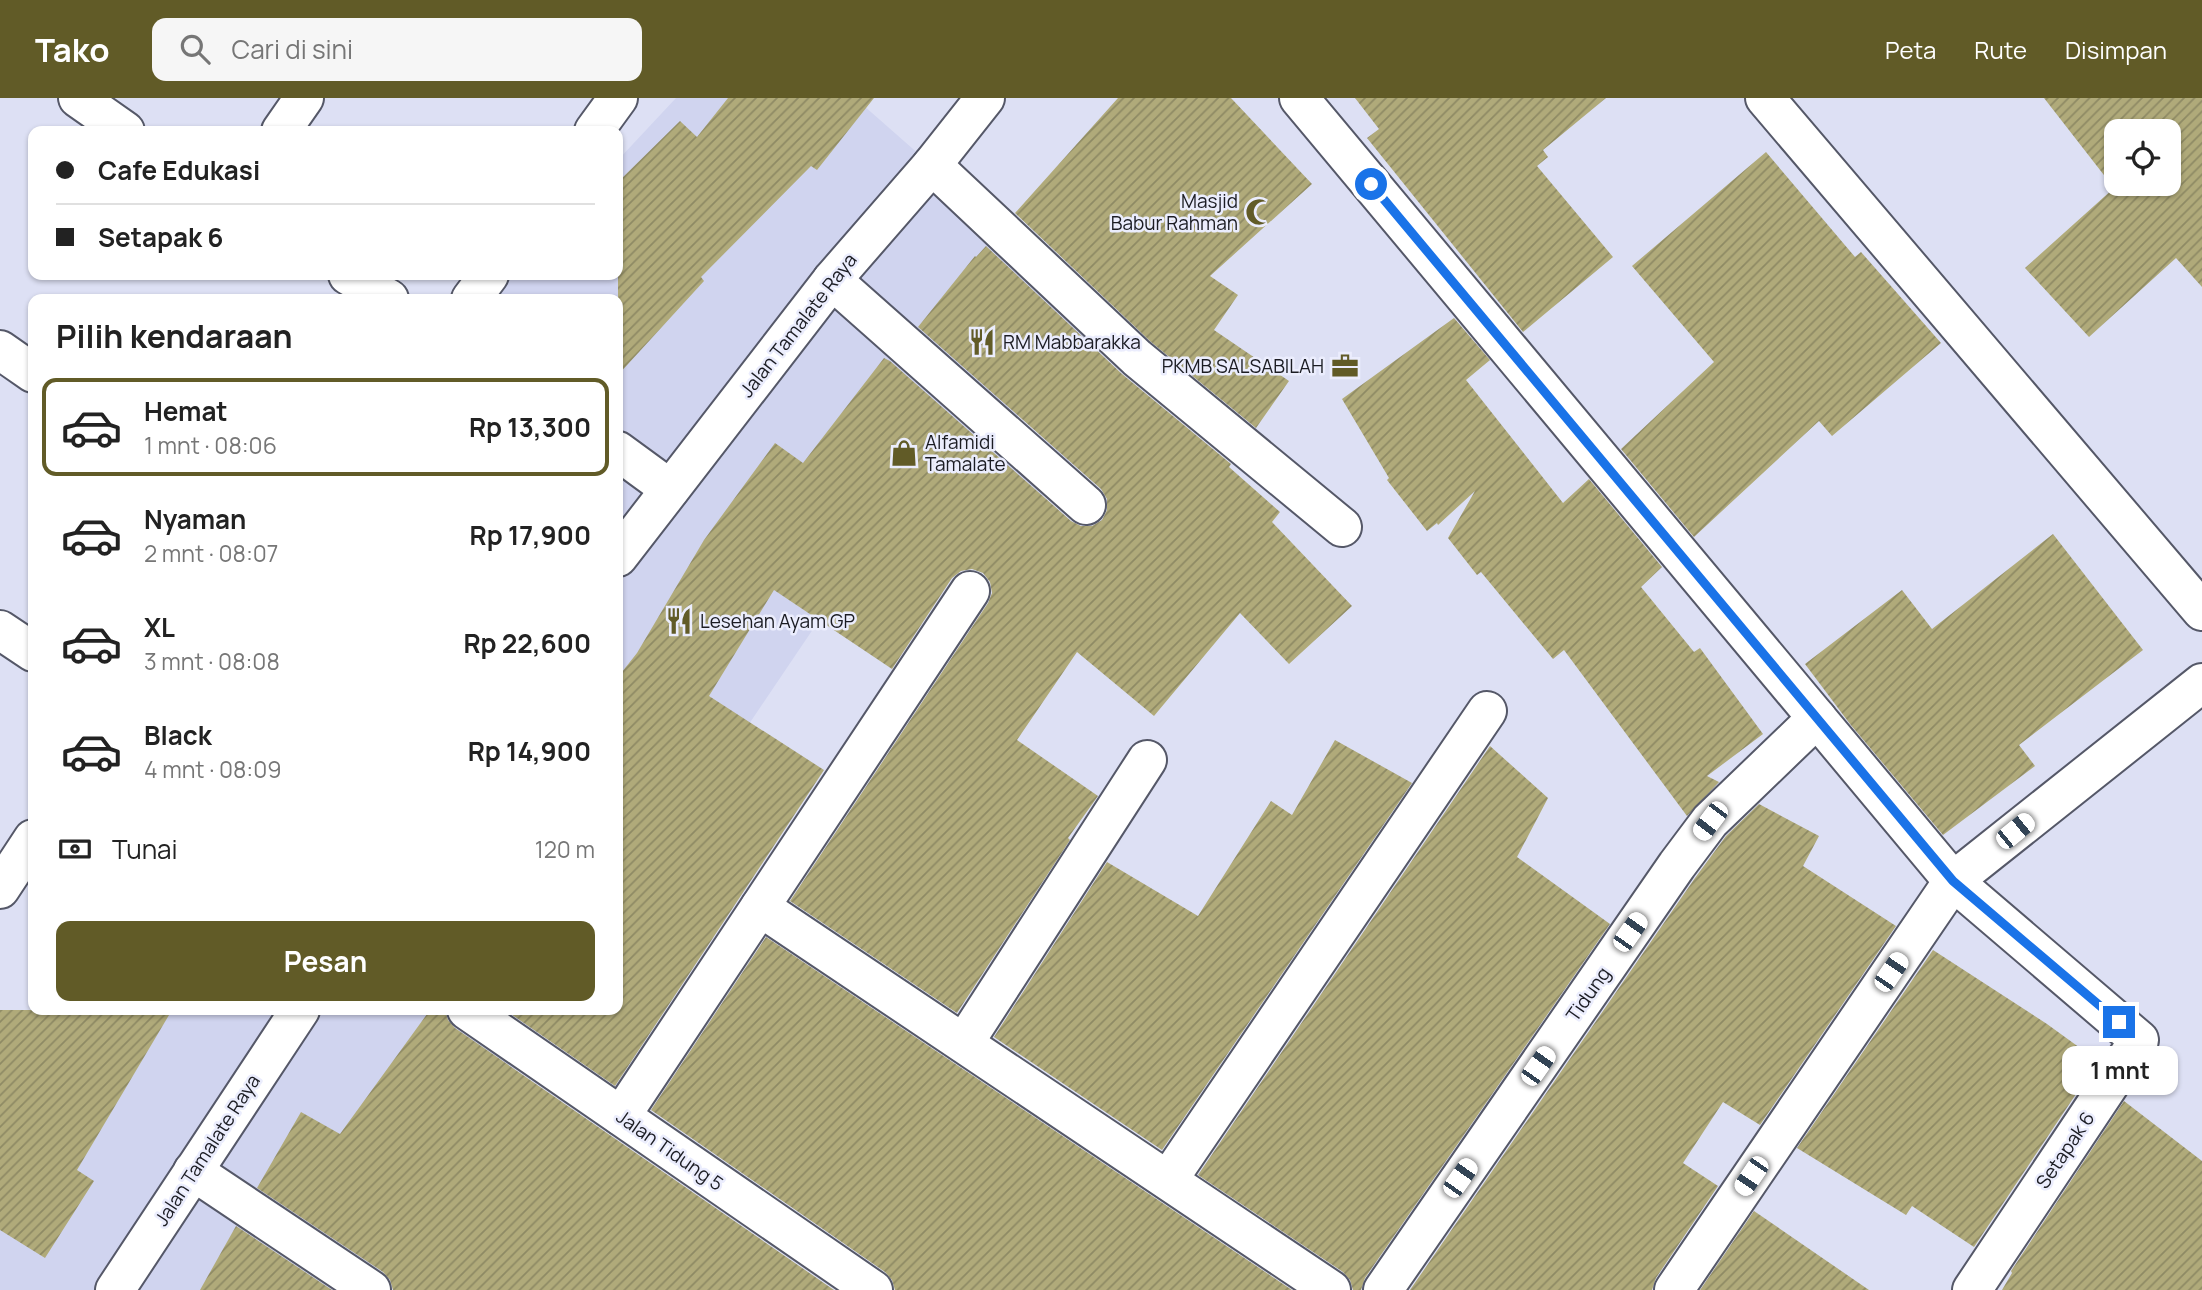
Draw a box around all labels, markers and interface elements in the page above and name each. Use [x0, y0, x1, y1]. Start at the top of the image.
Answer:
search box [152, 18, 642, 81]
text: Tako [35, 27, 110, 72]
icon: search [176, 30, 214, 68]
text: Cari di sini [232, 31, 353, 67]
text: Peta [1885, 33, 1936, 66]
text: Rute [1974, 33, 2027, 66]
text: Disimpan [2065, 33, 2167, 66]
map controls [2104, 119, 2181, 196]
button: locate [2104, 119, 2181, 196]
text: Cafe Edukasi [98, 152, 260, 188]
route start [1355, 168, 1387, 200]
place label: Masjid Babur Rahman [1111, 188, 1238, 236]
mosque icon: Masjid Babur Rahman [1244, 197, 1274, 227]
text: Setapak 6 [98, 219, 223, 255]
street label: Jalan Tamalate Raya [734, 248, 862, 402]
text: Pilih kendaraan [56, 314, 293, 358]
restaurant icon: RM Mabbarakka [967, 327, 997, 357]
place label: RM Mabbarakka [1003, 329, 1141, 355]
office icon: PKMB SALSABILAH [1330, 351, 1360, 381]
place label: PKMB SALSABILAH [1162, 353, 1324, 379]
text: Hemat [144, 393, 228, 429]
icon: car [60, 396, 123, 459]
text: Rp 13,300 [469, 409, 591, 445]
text: 1 mnt · 08:06 [144, 429, 277, 461]
place label: Alfamidi Tamalate [925, 429, 1006, 477]
shop icon: Alfamidi Tamalate [889, 438, 919, 468]
text: Nyaman [144, 501, 246, 537]
icon: car [60, 504, 123, 567]
text: Rp 17,900 [470, 517, 591, 553]
text: 2 mnt · 08:07 [144, 537, 278, 569]
restaurant icon: Lesehan Ayam GP [664, 606, 694, 636]
place label: Lesehan Ayam GP [700, 608, 855, 634]
text: XL [144, 609, 175, 645]
icon: car [60, 612, 123, 675]
text: Rp 22,600 [463, 625, 591, 661]
text: 3 mnt · 08:08 [144, 645, 280, 677]
text: Black [144, 717, 212, 753]
icon: car [60, 720, 123, 783]
text: Rp 14,900 [468, 733, 591, 769]
text: 4 mnt · 08:09 [144, 753, 282, 785]
car [1689, 798, 1732, 844]
car [1993, 810, 2038, 852]
icon: cash [56, 830, 94, 868]
text: Tunai [112, 831, 178, 867]
text: 120 m [535, 833, 595, 865]
car [1610, 909, 1651, 955]
button: Pesan [56, 921, 595, 1001]
car [1871, 949, 1912, 995]
street label: Tidung [1560, 962, 1616, 1026]
route end [2103, 1006, 2135, 1038]
car [1518, 1043, 1559, 1089]
callout: 1 mnt [2061, 1046, 2177, 1096]
text: 1 mnt [2090, 1054, 2150, 1086]
street label: Jalan Tamalate Raya [148, 1069, 266, 1231]
street label: Jalan Tidung 5 [611, 1103, 729, 1197]
street label: Setapak 6 [2030, 1106, 2100, 1194]
car [1731, 1153, 1772, 1199]
car [1440, 1155, 1481, 1201]

